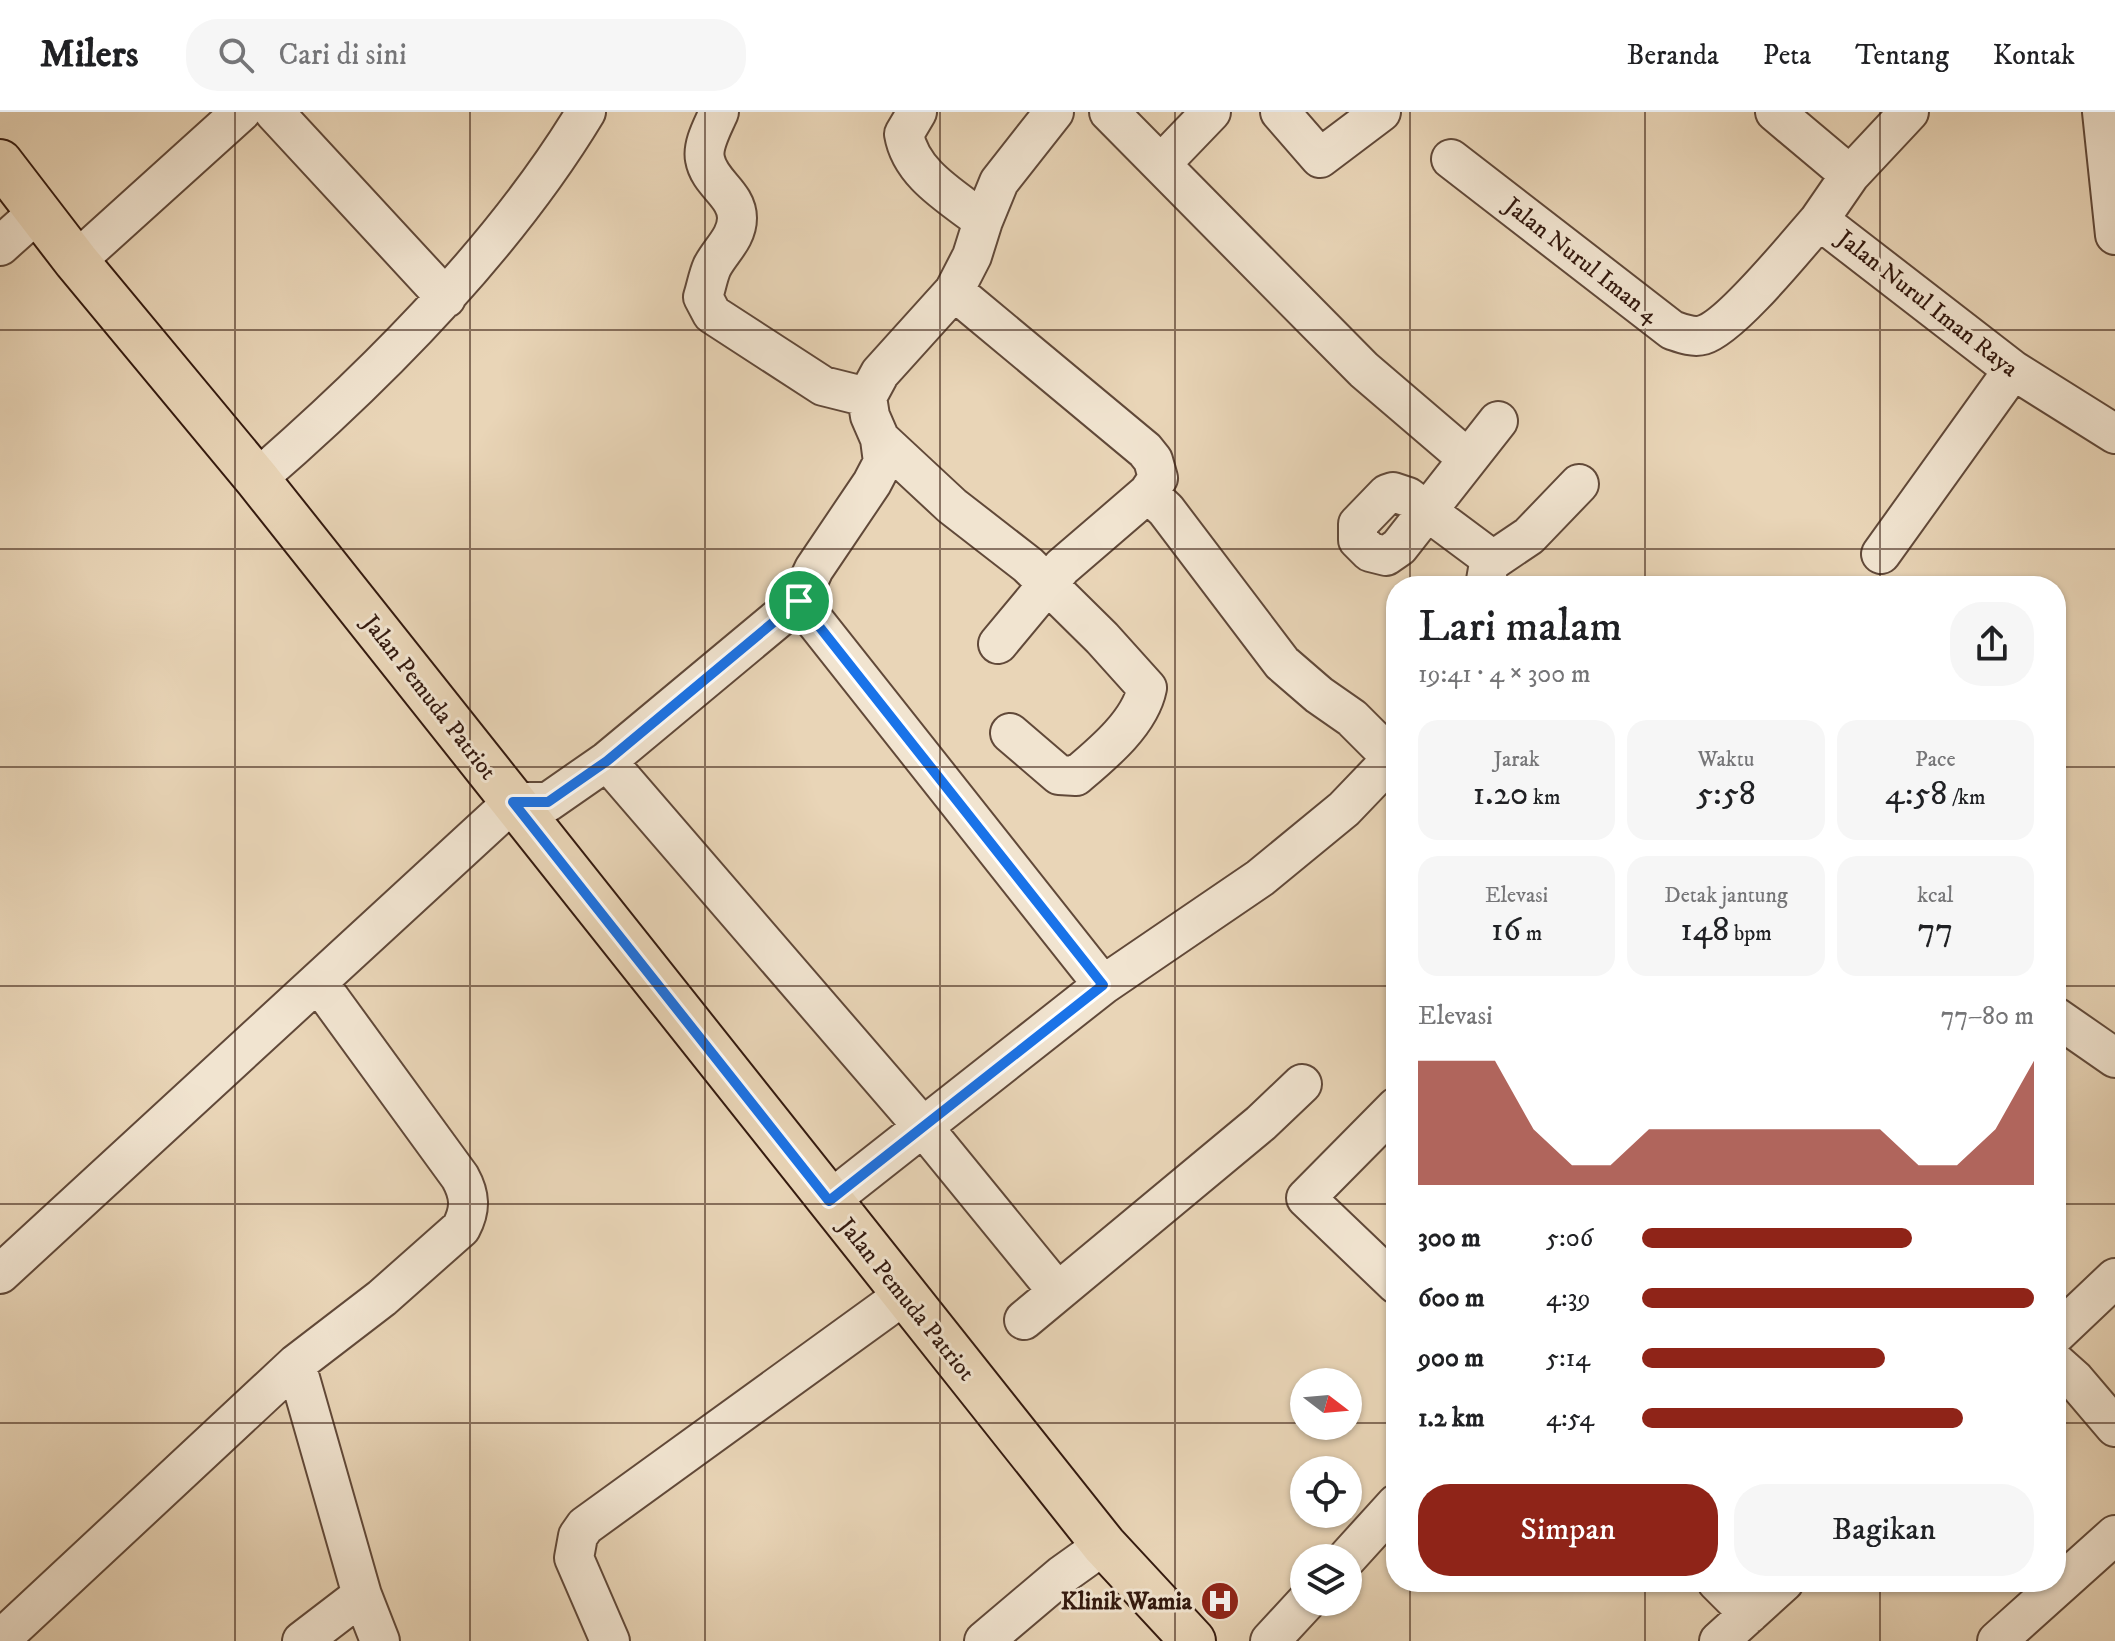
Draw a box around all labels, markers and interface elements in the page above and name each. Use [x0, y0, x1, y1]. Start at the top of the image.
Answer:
search box [186, 19, 746, 91]
text: Milers [40, 31, 138, 79]
icon: search [214, 33, 258, 77]
text: Cari di sini [278, 37, 407, 74]
text: Beranda [1627, 38, 1719, 73]
text: Peta [1763, 38, 1811, 73]
text: Tentang [1855, 38, 1949, 73]
text: Kontak [1993, 38, 2075, 73]
street label: Jalan Nurul Iman 4 [1497, 190, 1665, 331]
street label: Jalan Nurul Iman Raya [1829, 223, 2024, 384]
pin [765, 567, 833, 635]
icon: arrive [777, 579, 821, 623]
text: Lari malam [1418, 600, 1622, 655]
button: share [1950, 602, 2034, 686]
street label: Jalan Pemuda Patriot [354, 608, 503, 786]
text: 19:41 · 4 × 300 m [1418, 658, 1590, 691]
text: Jarak [1494, 746, 1540, 773]
text: Waktu [1698, 746, 1754, 773]
text: Pace [1915, 746, 1956, 773]
text: 1.20 [1473, 773, 1528, 815]
text: 5:58 [1696, 773, 1756, 815]
text: 4:58 [1885, 773, 1947, 815]
text: km [1528, 784, 1561, 811]
text: /km [1947, 784, 1986, 811]
text: Elevasi [1485, 882, 1548, 909]
text: Detak jantung [1664, 882, 1788, 909]
text: kcal [1917, 882, 1953, 909]
text: 16 [1491, 909, 1521, 951]
text: 148 [1680, 909, 1729, 951]
text: 77 [1917, 909, 1953, 951]
text: m [1521, 920, 1542, 947]
text: bpm [1729, 920, 1772, 947]
text: Elevasi [1418, 1000, 1493, 1033]
text: 77–80 m [1941, 1000, 2034, 1033]
street label: Jalan Pemuda Patriot [830, 1211, 981, 1387]
text: 300 m [1418, 1222, 1481, 1255]
text: 5:06 [1546, 1222, 1593, 1255]
text: 600 m [1418, 1282, 1485, 1315]
text: 4:39 [1546, 1282, 1590, 1315]
text: 900 m [1418, 1342, 1484, 1375]
text: 5:14 [1546, 1342, 1590, 1375]
north arrow [1290, 1368, 1362, 1440]
map controls [1290, 1368, 1362, 1616]
text: 1.2 km [1418, 1402, 1484, 1435]
text: 4:54 [1546, 1402, 1594, 1435]
button: locate [1290, 1456, 1362, 1528]
button: Simpan [1418, 1484, 1718, 1576]
button: Bagikan [1734, 1484, 2034, 1576]
button: layers [1290, 1544, 1362, 1616]
hospital icon: Klinik Wamia [1199, 1580, 1241, 1622]
place label: Klinik Wamia [1061, 1587, 1193, 1617]

